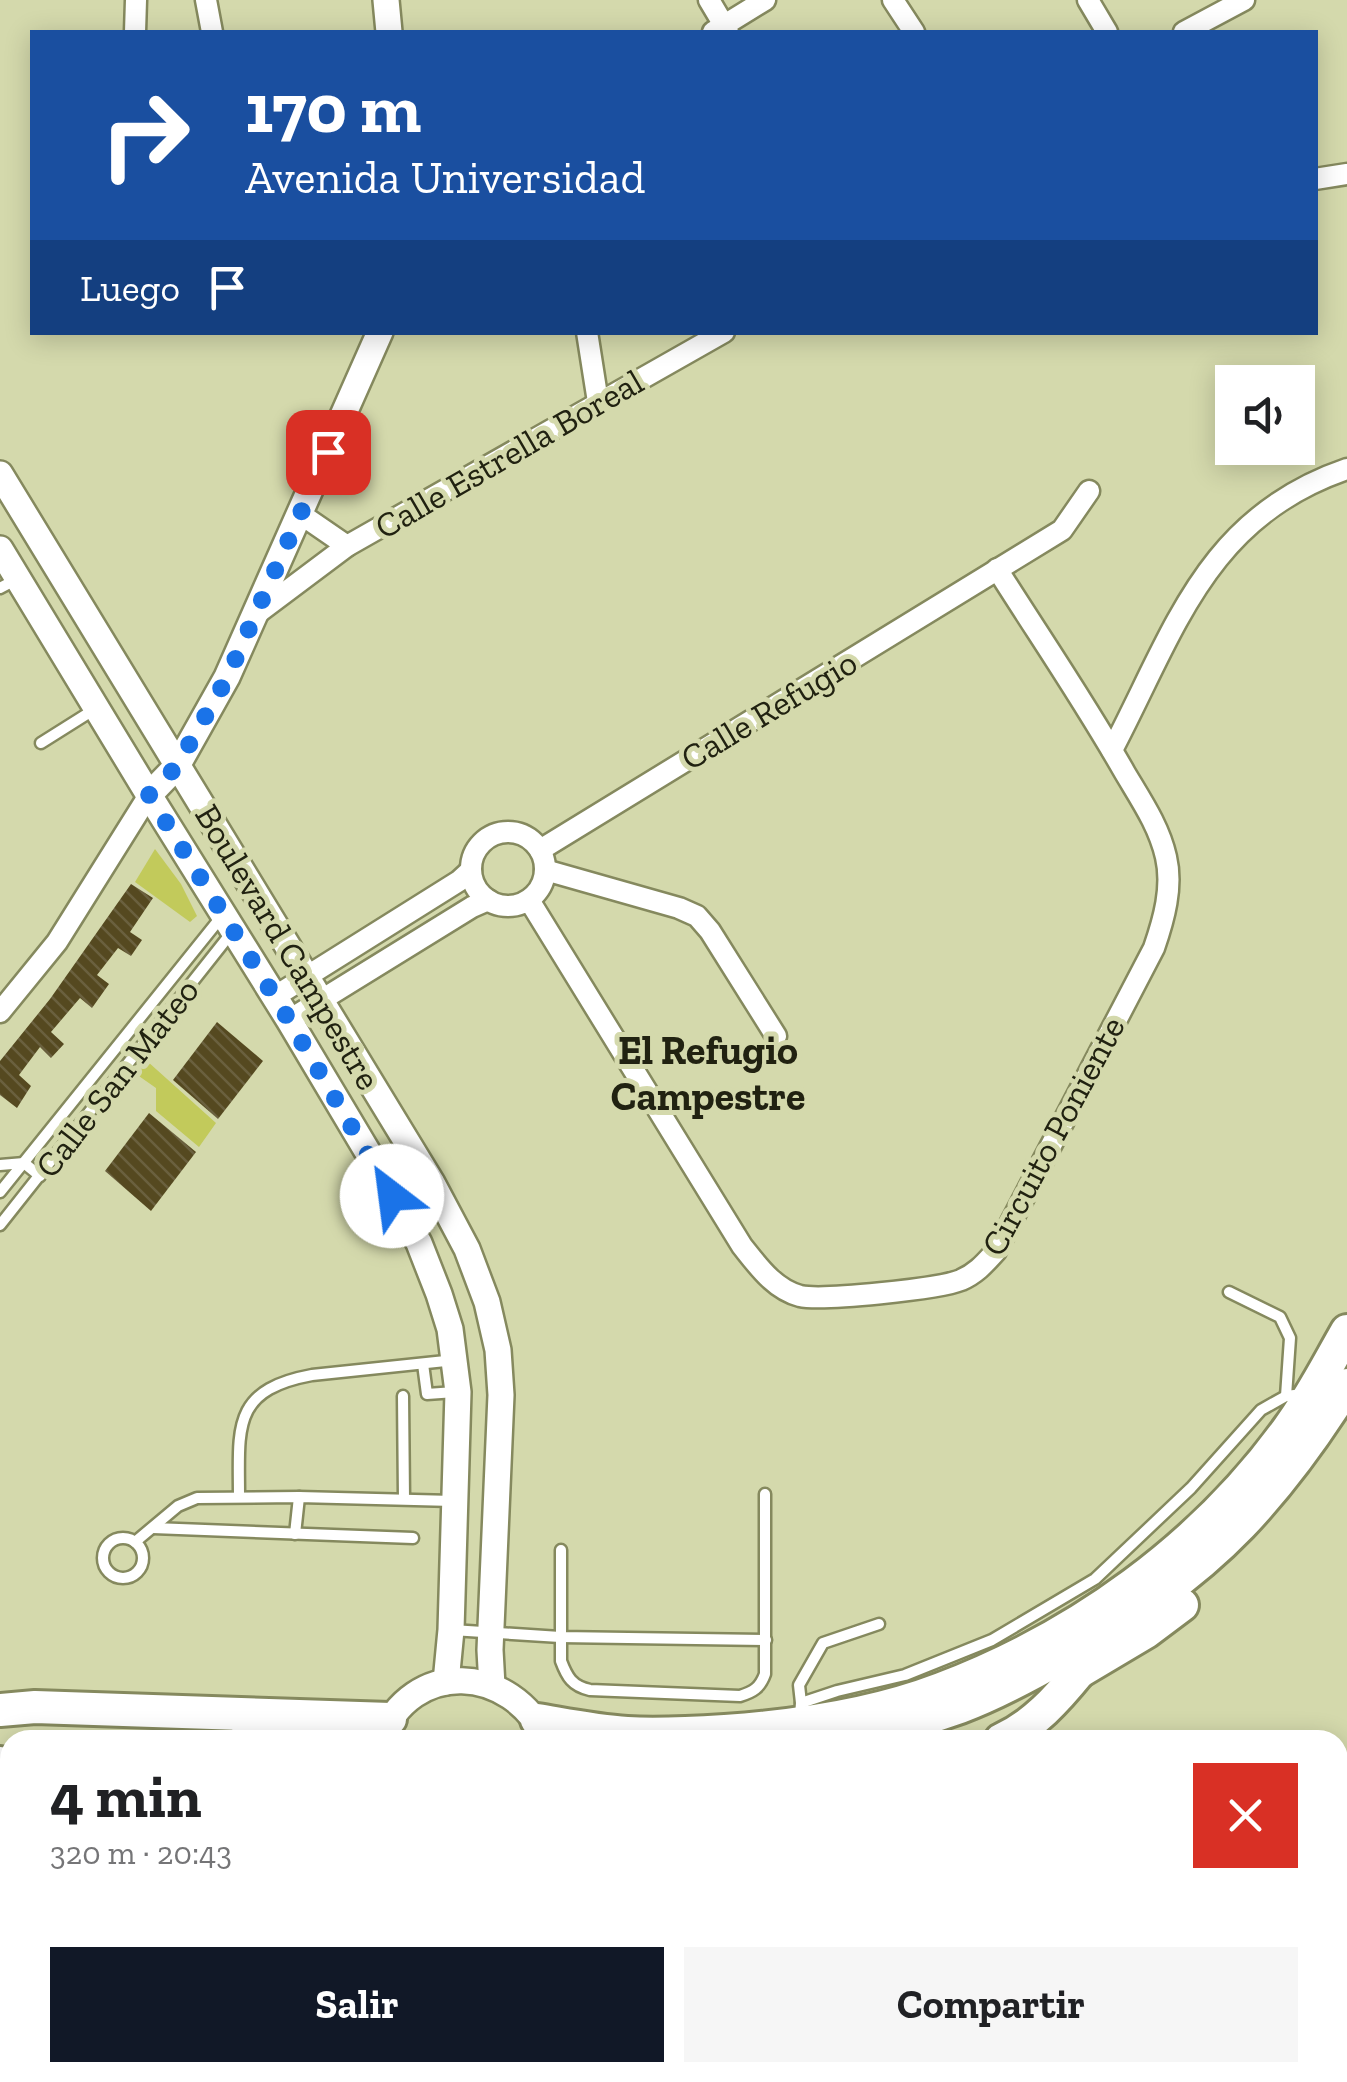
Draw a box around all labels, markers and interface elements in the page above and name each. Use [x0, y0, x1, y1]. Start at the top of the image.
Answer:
text: 170 m [245, 66, 421, 150]
icon: right [80, 70, 210, 200]
text: Avenida Universidad [245, 151, 645, 205]
icon: arrive [200, 260, 255, 315]
text: Luego [80, 265, 180, 311]
street label: Calle Estrella Boreal [368, 360, 650, 548]
map controls [1215, 365, 1315, 465]
button: sound [1215, 365, 1315, 465]
pin [286, 410, 371, 495]
icon: arrive [301, 425, 356, 480]
street label: Calle Refugio [673, 641, 865, 779]
street label: Boulevard Campestre [186, 797, 390, 1097]
street label: Calle San Mateo [26, 970, 208, 1186]
street label: Circuito Poniente [972, 1009, 1134, 1263]
district label: El Refugio Campestre [611, 1026, 805, 1120]
position arrow [340, 1144, 444, 1248]
text: 4 min [50, 1760, 202, 1832]
button: close [1193, 1763, 1298, 1868]
text: 320 m · 20:43 [50, 1834, 232, 1872]
button: Salir [50, 1947, 664, 2062]
button: Compartir [684, 1947, 1298, 2062]

